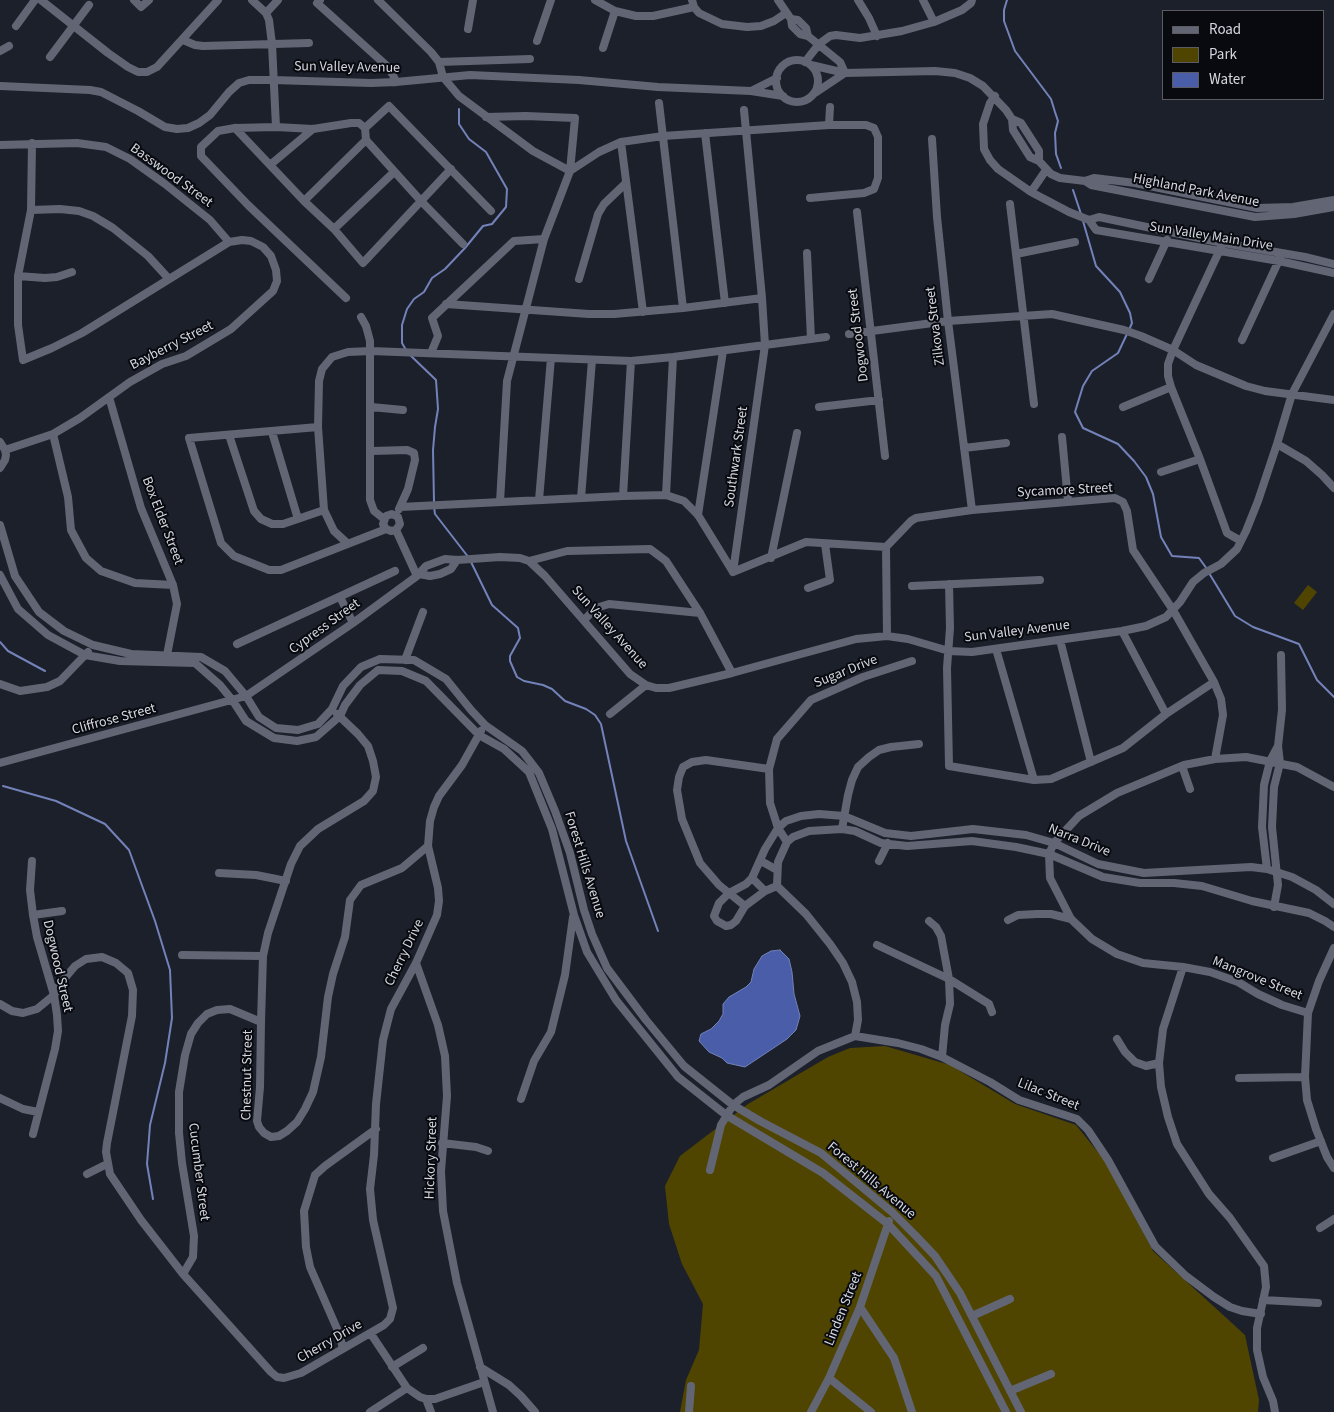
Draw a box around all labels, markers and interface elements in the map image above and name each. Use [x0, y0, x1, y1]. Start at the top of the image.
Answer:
legend [1162, 10, 1324, 100]
text: Road [1209, 19, 1241, 40]
text: Park [1209, 44, 1237, 65]
street label: Sun Valley Avenue [294, 59, 400, 77]
text: Water [1209, 69, 1245, 90]
street label: Basswood Street [126, 140, 216, 212]
street label: Highland Park Avenue [1131, 171, 1261, 211]
street label: Sun Valley Main Drive [1148, 219, 1274, 255]
street label: Zilkova Street [923, 285, 949, 367]
street label: Dogwood Street [845, 287, 873, 383]
street label: Bayberry Street [128, 318, 216, 374]
street label: Southwark Street [722, 405, 752, 509]
street label: Box Elder Street [137, 475, 187, 567]
street label: Sycamore Street [1017, 480, 1113, 502]
street label: Sun Valley Avenue [567, 583, 651, 673]
street label: Cypress Street [286, 596, 364, 658]
street label: Sun Valley Avenue [963, 617, 1071, 647]
street label: Sugar Drive [812, 652, 880, 692]
street label: Cliffrose Street [70, 701, 158, 739]
street label: Forest Hills Avenue [560, 810, 608, 920]
street label: Narra Drive [1045, 821, 1113, 861]
street label: Cherry Drive [382, 917, 428, 989]
street label: Dogwood Street [38, 918, 76, 1014]
street label: Mangrove Street [1210, 953, 1304, 1005]
street label: Chestnut Street [239, 1029, 257, 1121]
street label: Lilac Street [1015, 1075, 1081, 1115]
street label: Hickory Street [422, 1116, 442, 1200]
street label: Cucumber Street [184, 1122, 212, 1222]
street label: Forest Hills Avenue [823, 1139, 919, 1223]
street label: Linden Street [822, 1270, 866, 1348]
street label: Cherry Drive [294, 1317, 366, 1367]

